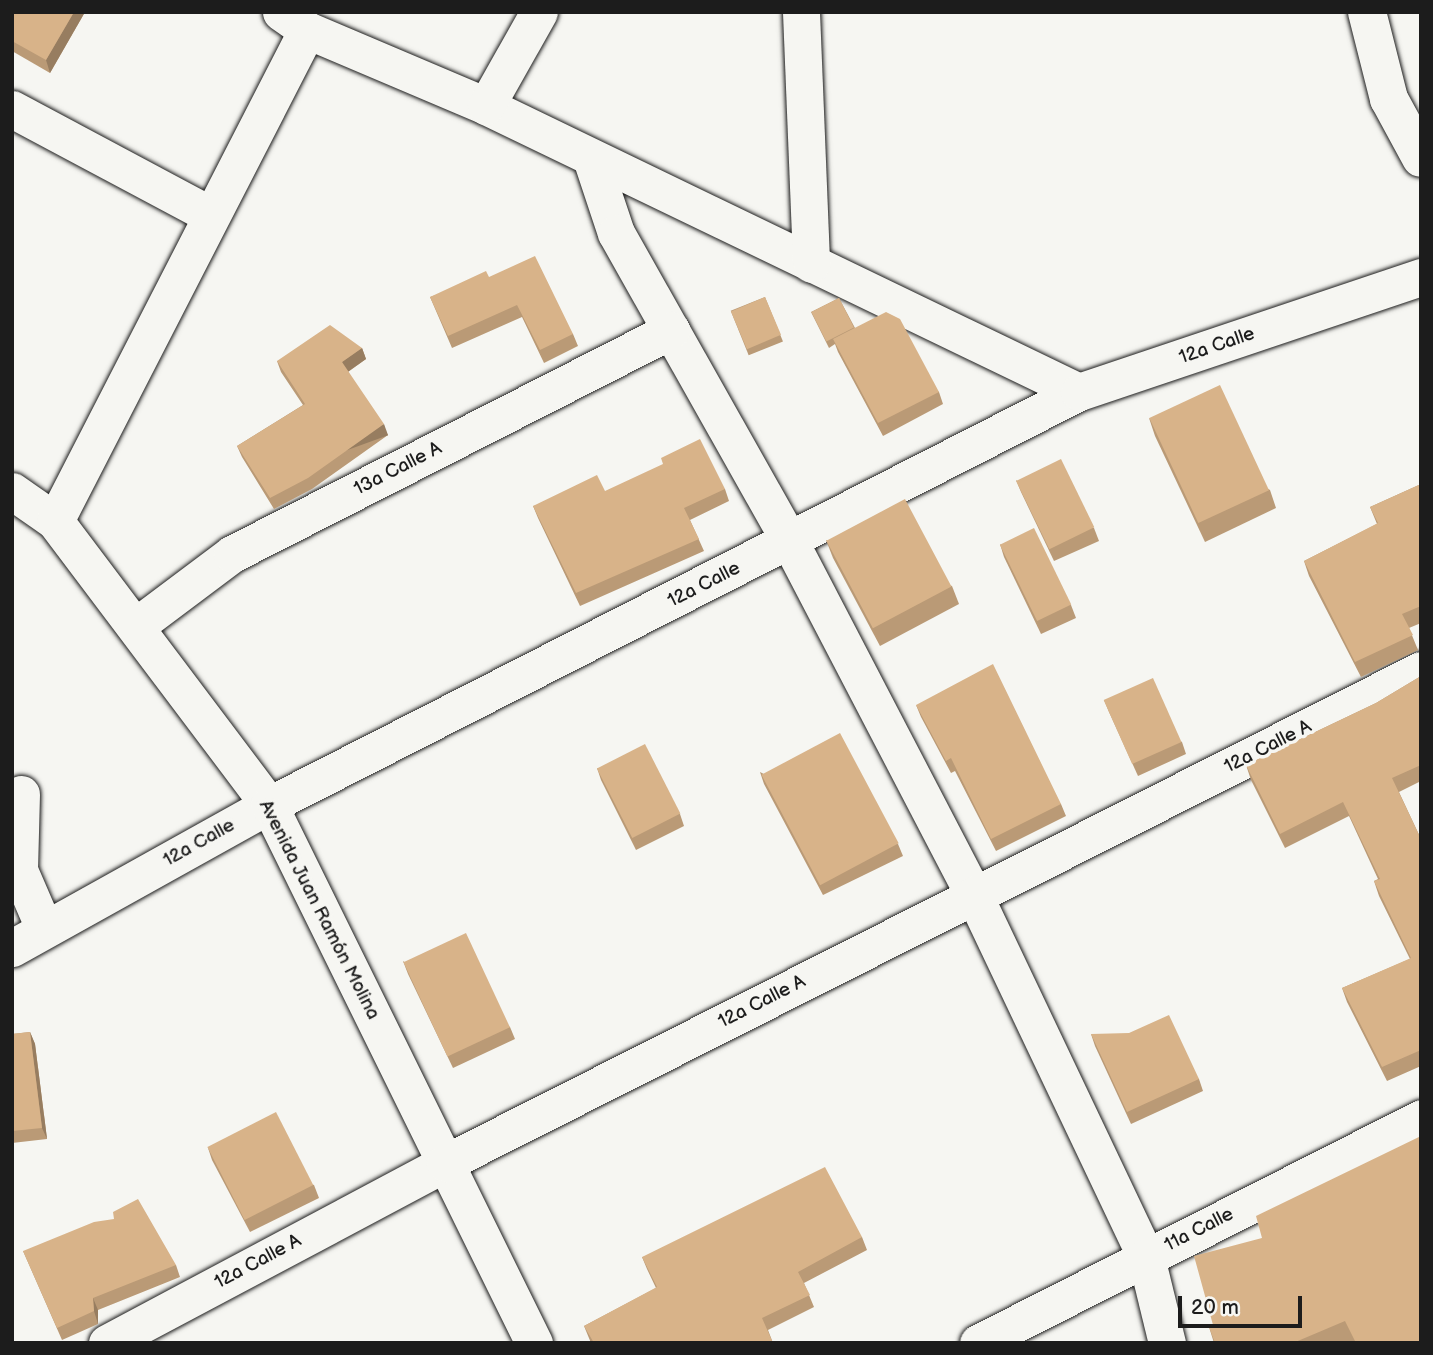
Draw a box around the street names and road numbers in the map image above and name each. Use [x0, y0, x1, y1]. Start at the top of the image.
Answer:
street label: 12a Calle [1176, 322, 1258, 370]
street label: 13a Calle A [350, 437, 446, 501]
street label: 12a Calle [664, 557, 744, 613]
street label: 12a Calle A [1220, 715, 1316, 779]
street label: Avenida Juan Ramón Molina [253, 796, 385, 1024]
street label: 12a Calle [159, 814, 239, 872]
street label: 12a Calle A [714, 970, 810, 1034]
street label: 11a Calle [1161, 1203, 1237, 1257]
street label: 12a Calle A [211, 1230, 305, 1294]

